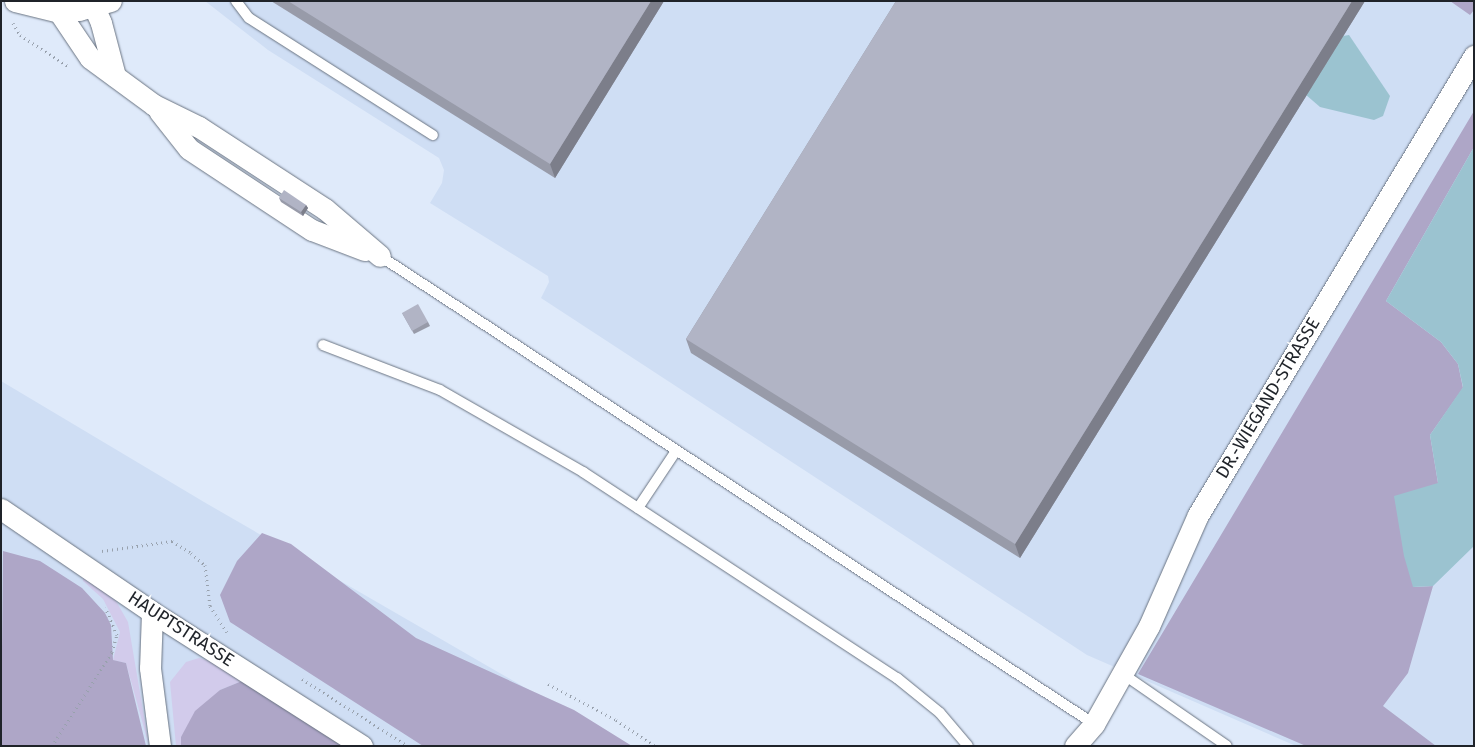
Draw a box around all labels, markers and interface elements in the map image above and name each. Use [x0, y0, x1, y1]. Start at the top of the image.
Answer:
street label: DR.-WIEGAND-STRASSE [1211, 314, 1325, 482]
street label: HAUPTSTRASSE [124, 587, 238, 671]

